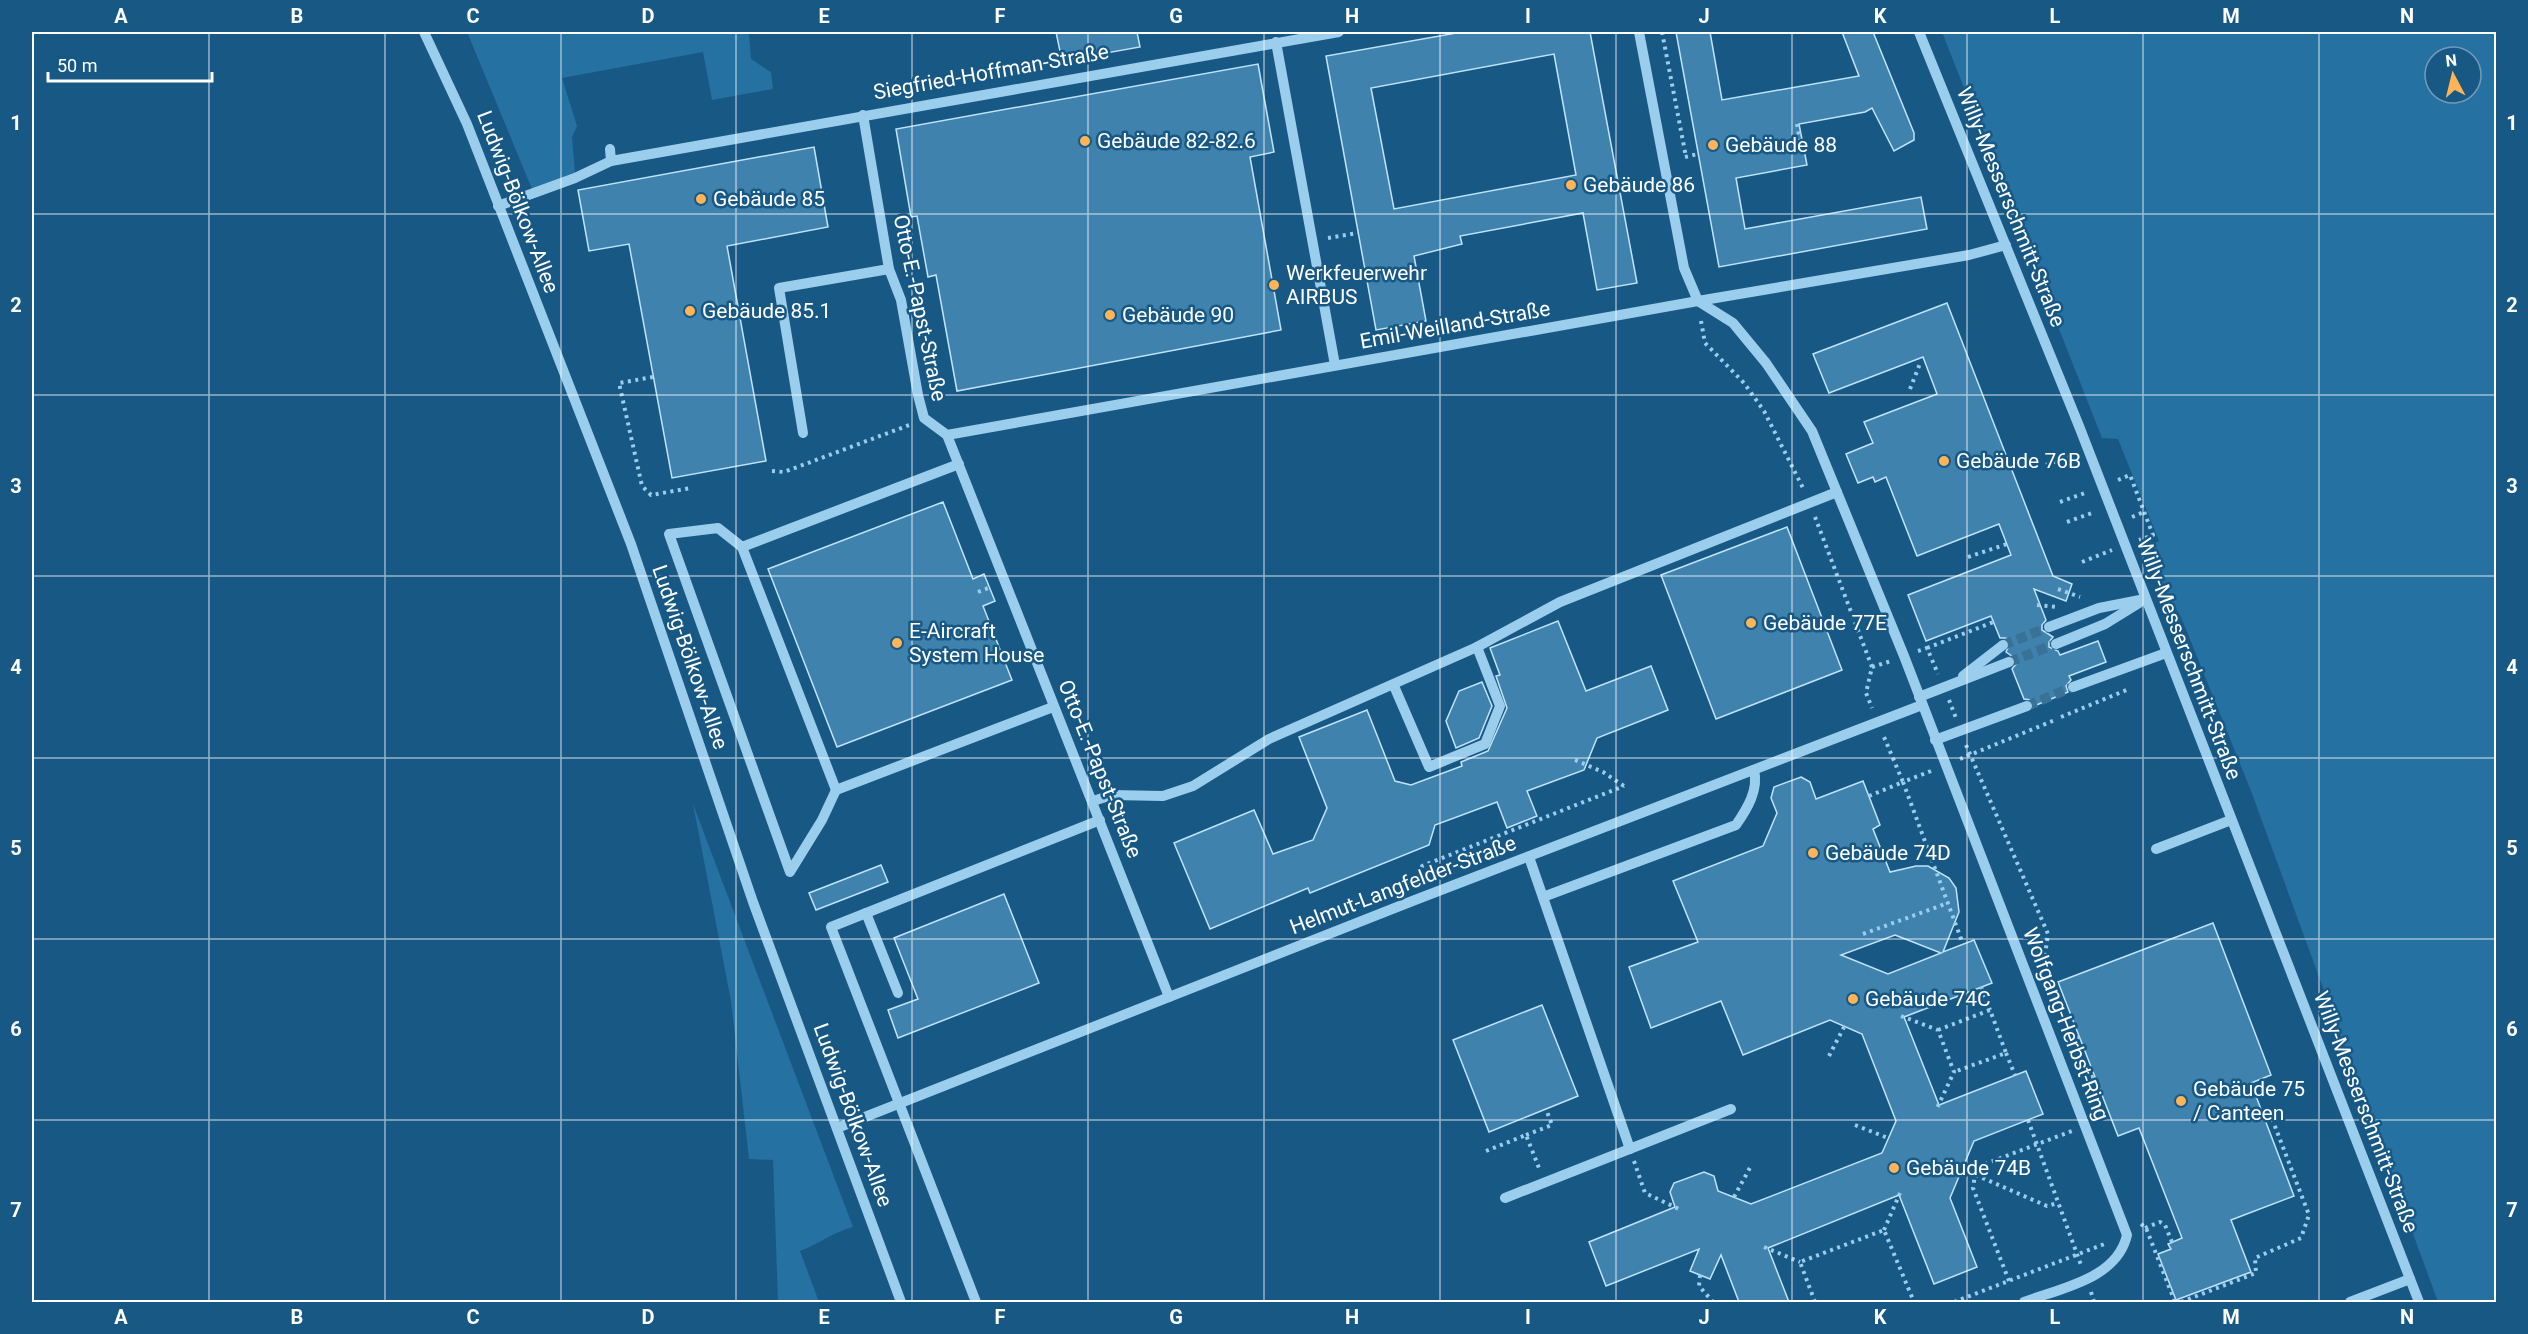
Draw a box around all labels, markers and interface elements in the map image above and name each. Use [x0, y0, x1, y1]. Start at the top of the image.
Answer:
text: A [114, 4, 128, 28]
text: B [291, 4, 303, 28]
text: C [466, 4, 480, 28]
text: D [642, 4, 655, 28]
text: E [818, 4, 830, 28]
text: F [995, 4, 1006, 28]
text: G [1169, 4, 1183, 28]
text: H [1345, 4, 1359, 28]
text: I [1525, 4, 1531, 28]
text: J [1698, 4, 1710, 28]
text: K [1874, 4, 1887, 28]
text: L [2050, 4, 2061, 28]
text: M [2222, 4, 2240, 28]
text: N [2400, 4, 2414, 28]
street label: Siegfried-Hoffman-Straße [871, 39, 1111, 105]
scale bar [48, 45, 212, 83]
north arrow [2423, 45, 2483, 105]
text: N [2444, 50, 2458, 71]
text: 50 m [57, 55, 97, 76]
street label: Willy-Messerschmitt-Straße [1952, 84, 2070, 330]
street label: Ludwig-Bölkow-Allee [472, 107, 564, 297]
text: 1 [10, 111, 22, 135]
text: 1 [2506, 111, 2518, 135]
place label: Gebäude 82-82.6 [1097, 129, 1256, 153]
place label: Gebäude 88 [1725, 133, 1837, 157]
marker: Gebäude 82-82.6 [1078, 134, 1092, 148]
marker: Gebäude 88 [1706, 138, 1720, 152]
place label: Gebäude 86 [1583, 173, 1695, 197]
marker: Gebäude 86 [1564, 178, 1578, 192]
place label: Gebäude 85 [713, 187, 825, 211]
marker: Gebäude 85 [694, 192, 708, 206]
street label: Otto-E.-Papst-Straße [889, 213, 951, 403]
place label: Werkfeuerwehr AIRBUS [1286, 261, 1427, 309]
marker: Werkfeuerwehr AIRBUS [1267, 278, 1281, 292]
text: 2 [10, 293, 22, 317]
text: 2 [2506, 293, 2518, 317]
street label: Emil-Weilland-Straße [1358, 296, 1552, 354]
place label: Gebäude 85.1 [702, 299, 831, 323]
place label: Gebäude 90 [1122, 303, 1234, 327]
marker: Gebäude 85.1 [683, 304, 697, 318]
marker: Gebäude 90 [1103, 308, 1117, 322]
place label: Gebäude 76B [1956, 449, 2081, 473]
marker: Gebäude 76B [1937, 454, 1951, 468]
text: 3 [10, 474, 22, 498]
text: 3 [2506, 474, 2518, 498]
street label: Willy-Messerschmitt-Straße [2132, 535, 2246, 783]
street label: Ludwig-Bölkow-Allee [647, 562, 733, 752]
place label: Gebäude 77E [1763, 611, 1887, 635]
marker: Gebäude 77E [1744, 616, 1758, 630]
place label: E-Aircraft System House [909, 619, 1044, 667]
marker: E-Aircraft System House [890, 636, 904, 650]
text: 4 [10, 655, 22, 679]
text: 4 [2506, 655, 2518, 679]
street label: Otto-E.-Papst-Straße [1053, 676, 1147, 862]
street label: Helmut-Langfelder-Straße [1287, 831, 1519, 939]
text: 5 [10, 836, 22, 860]
text: 5 [2506, 836, 2518, 860]
place label: Gebäude 74D [1825, 841, 1951, 865]
marker: Gebäude 74D [1806, 846, 1820, 860]
street label: Wolfgang-Herbst-Ring [2018, 924, 2114, 1124]
place label: Gebäude 74C [1865, 987, 1991, 1011]
street label: Willy-Messerschmitt-Straße [2309, 988, 2423, 1236]
marker: Gebäude 74C [1846, 992, 1860, 1006]
text: 6 [10, 1017, 22, 1041]
text: 6 [2506, 1017, 2518, 1041]
street label: Ludwig-Bölkow-Allee [809, 1020, 897, 1210]
place label: Gebäude 75 / Canteen [2193, 1077, 2305, 1125]
marker: Gebäude 75 / Canteen [2174, 1094, 2188, 1108]
place label: Gebäude 74B [1906, 1156, 2031, 1180]
marker: Gebäude 74B [1887, 1161, 1901, 1175]
text: 7 [10, 1198, 22, 1222]
text: 7 [2506, 1198, 2518, 1222]
text: A [114, 1305, 128, 1329]
text: B [291, 1305, 303, 1329]
text: C [466, 1305, 480, 1329]
text: D [642, 1305, 655, 1329]
text: E [818, 1305, 830, 1329]
text: F [995, 1305, 1006, 1329]
text: G [1169, 1305, 1183, 1329]
text: H [1345, 1305, 1359, 1329]
text: I [1525, 1305, 1531, 1329]
text: J [1698, 1305, 1710, 1329]
text: K [1874, 1305, 1887, 1329]
text: L [2050, 1305, 2061, 1329]
text: M [2222, 1305, 2240, 1329]
text: N [2400, 1305, 2414, 1329]

